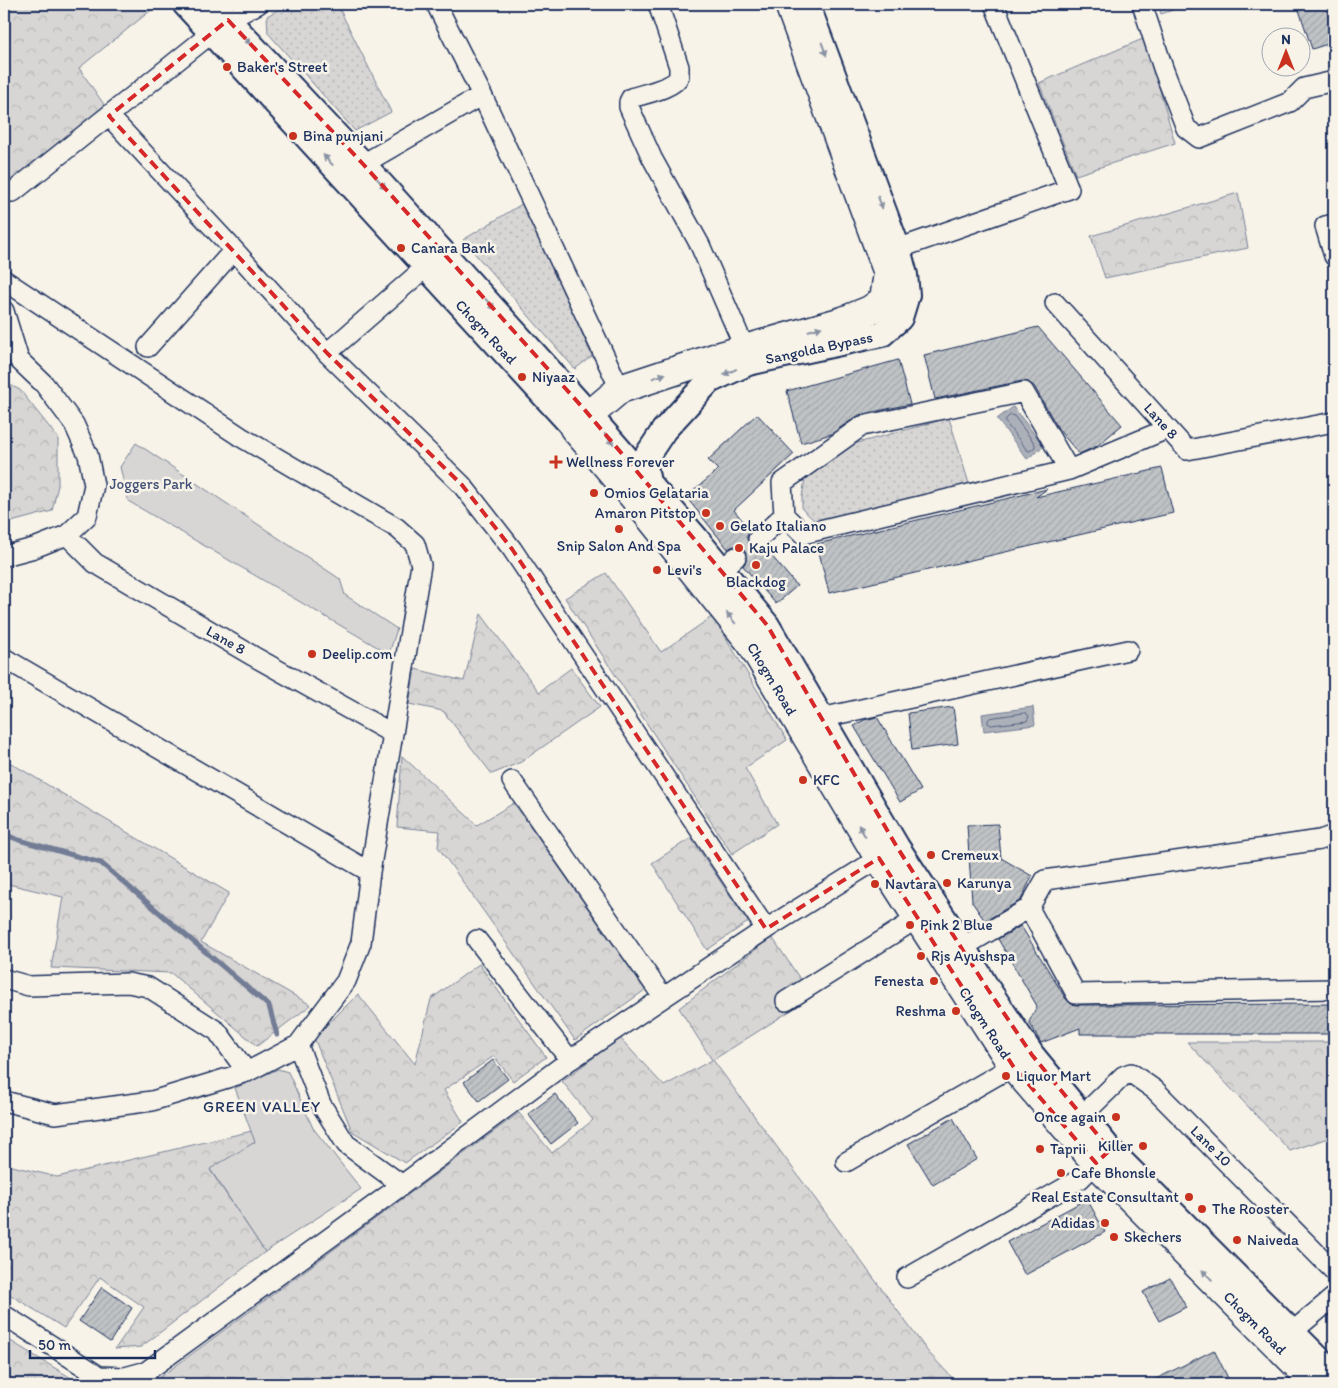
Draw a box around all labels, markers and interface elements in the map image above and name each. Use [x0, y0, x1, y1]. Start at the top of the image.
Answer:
north arrow [1260, 28, 1310, 78]
text: N [1281, 31, 1291, 48]
one-way arrow [240, 33, 252, 45]
one-way arrow [821, 42, 828, 57]
place label: Baker's Street [237, 58, 328, 76]
marker: Baker's Street [221, 61, 233, 73]
place label: Bina punjani [303, 127, 383, 145]
marker: Bina punjani [287, 130, 299, 142]
one-way arrow [322, 155, 334, 167]
one-way arrow [375, 177, 387, 189]
one-way arrow [876, 195, 884, 210]
place label: Canara Bank [411, 239, 495, 257]
marker: Canara Bank [395, 242, 407, 254]
street label: Chogm Road [451, 296, 521, 369]
one-way arrow [484, 298, 496, 310]
one-way arrow [807, 325, 822, 333]
street label: Sangolda Bypass [764, 328, 875, 368]
place label: Niyaaz [532, 368, 575, 386]
one-way arrow [723, 368, 737, 376]
marker: Niyaaz [516, 371, 528, 383]
one-way arrow [652, 372, 667, 380]
street label: Lane 8 [1140, 399, 1182, 443]
one-way arrow [604, 432, 615, 445]
place label: Wellness Forever [566, 453, 675, 471]
marker: Wellness Forever [550, 456, 562, 468]
park label: Joggers Park [110, 475, 193, 493]
place label: Omios Gelataria [604, 484, 709, 502]
marker: Omios Gelataria [588, 487, 600, 499]
place label: Amaron Pitstop [595, 504, 696, 522]
marker: Amaron Pitstop [700, 507, 712, 519]
place label: Gelato Italiano [730, 517, 826, 535]
marker: Gelato Italiano [714, 520, 726, 532]
marker: Snip Salon And Spa [613, 523, 625, 535]
place label: Snip Salon And Spa [557, 537, 681, 555]
place label: Kaju Palace [749, 539, 824, 557]
marker: Kaju Palace [733, 542, 745, 554]
marker: Blackdog [750, 559, 762, 571]
place label: Levi's [667, 561, 702, 579]
marker: Levi's [651, 564, 663, 576]
place label: Blackdog [726, 573, 786, 591]
one-way arrow [725, 612, 736, 625]
street label: Lane 8 [203, 622, 249, 658]
street label: Chogm Road [743, 639, 801, 719]
place label: Deelip.com [322, 645, 393, 663]
marker: Deelip.com [306, 648, 318, 660]
place label: KFC [813, 771, 840, 789]
marker: KFC [797, 774, 809, 786]
one-way arrow [858, 824, 867, 837]
place label: Cremeux [941, 846, 999, 864]
marker: Cremeux [925, 849, 937, 861]
place label: Karunya [957, 874, 1012, 892]
place label: Navtara [885, 875, 937, 893]
marker: Karunya [941, 877, 953, 889]
marker: Navtara [869, 878, 881, 890]
place label: Pink 2 Blue [920, 916, 993, 934]
marker: Pink 2 Blue [904, 919, 916, 931]
place label: Rjs Ayushspa [931, 947, 1016, 965]
marker: Rjs Ayushspa [915, 950, 927, 962]
place label: Fenesta [874, 972, 924, 990]
marker: Fenesta [928, 975, 940, 987]
street label: Chogm Road [955, 984, 1015, 1063]
place label: Reshma [896, 1002, 947, 1020]
marker: Reshma [950, 1005, 962, 1017]
place label: Liquor Mart [1016, 1067, 1091, 1085]
marker: Liquor Mart [1000, 1070, 1012, 1082]
district label: GREEN VALLEY [203, 1097, 321, 1116]
place label: Once again [1034, 1108, 1107, 1126]
marker: Once again [1110, 1111, 1122, 1123]
street label: Lane 10 [1187, 1122, 1235, 1170]
place label: Killer [1098, 1137, 1133, 1155]
place label: Taprii [1050, 1140, 1086, 1158]
marker: Killer [1137, 1140, 1149, 1152]
marker: Taprii [1034, 1143, 1046, 1155]
place label: Cafe Bhonsle [1071, 1164, 1156, 1182]
marker: Cafe Bhonsle [1055, 1167, 1067, 1179]
place label: Real Estate Consultant [1031, 1188, 1179, 1206]
marker: Real Estate Consultant [1183, 1191, 1195, 1203]
place label: The Rooster [1212, 1200, 1289, 1218]
marker: The Rooster [1196, 1203, 1208, 1215]
place label: Adidas [1051, 1214, 1095, 1232]
marker: Adidas [1099, 1217, 1111, 1229]
place label: Skechers [1124, 1228, 1182, 1246]
marker: Skechers [1108, 1231, 1120, 1243]
place label: Naiveda [1247, 1231, 1299, 1249]
marker: Naiveda [1231, 1234, 1243, 1246]
one-way arrow [1202, 1269, 1214, 1281]
street label: Chogm Road [1220, 1288, 1291, 1359]
scale bar [30, 1328, 155, 1360]
text: 50 m [38, 1336, 71, 1354]

